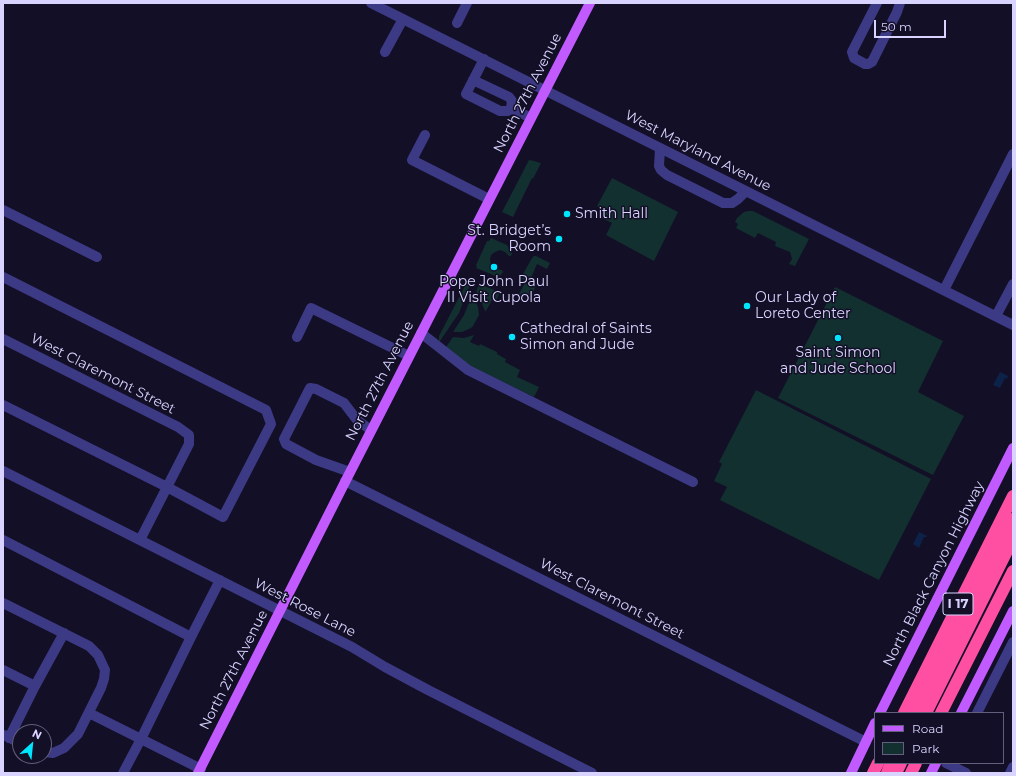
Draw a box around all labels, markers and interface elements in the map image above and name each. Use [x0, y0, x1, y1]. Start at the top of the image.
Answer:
scale bar [876, 12, 948, 38]
text: 50 m [881, 19, 912, 34]
street label: North 27th Avenue [490, 30, 566, 156]
street label: West Maryland Avenue [622, 107, 774, 195]
place label: Smith Hall [575, 206, 648, 222]
marker: Smith Hall [562, 209, 572, 219]
place label: St. Bridget’s Room [467, 223, 551, 256]
marker: St. Bridget’s Room [554, 234, 564, 244]
marker: Pope John Paul II Visit Cupola [489, 262, 499, 272]
place label: Pope John Paul II Visit Cupola [439, 274, 549, 306]
place label: Our Lady of Loreto Center [755, 290, 851, 322]
marker: Our Lady of Loreto Center [742, 301, 752, 311]
street label: North 27th Avenue [342, 318, 418, 444]
place label: Cathedral of Saints Simon and Jude [520, 321, 652, 354]
street label: West Claremont Street [28, 330, 178, 418]
marker: Cathedral of Saints Simon and Jude [507, 332, 517, 342]
marker: Saint Simon and Jude School [833, 333, 843, 343]
place label: Saint Simon and Jude School [780, 345, 896, 378]
street label: North Black Canyon Highway [880, 479, 988, 669]
street label: West Claremont Street [537, 555, 687, 643]
street label: West Rose Lane [251, 575, 359, 641]
road number: I 17 [943, 593, 973, 615]
street label: North 27th Avenue [196, 607, 272, 733]
legend [874, 712, 1004, 764]
text: Road [912, 721, 943, 736]
north arrow [12, 724, 52, 764]
text: N [30, 726, 44, 742]
text: Park [912, 741, 939, 756]

